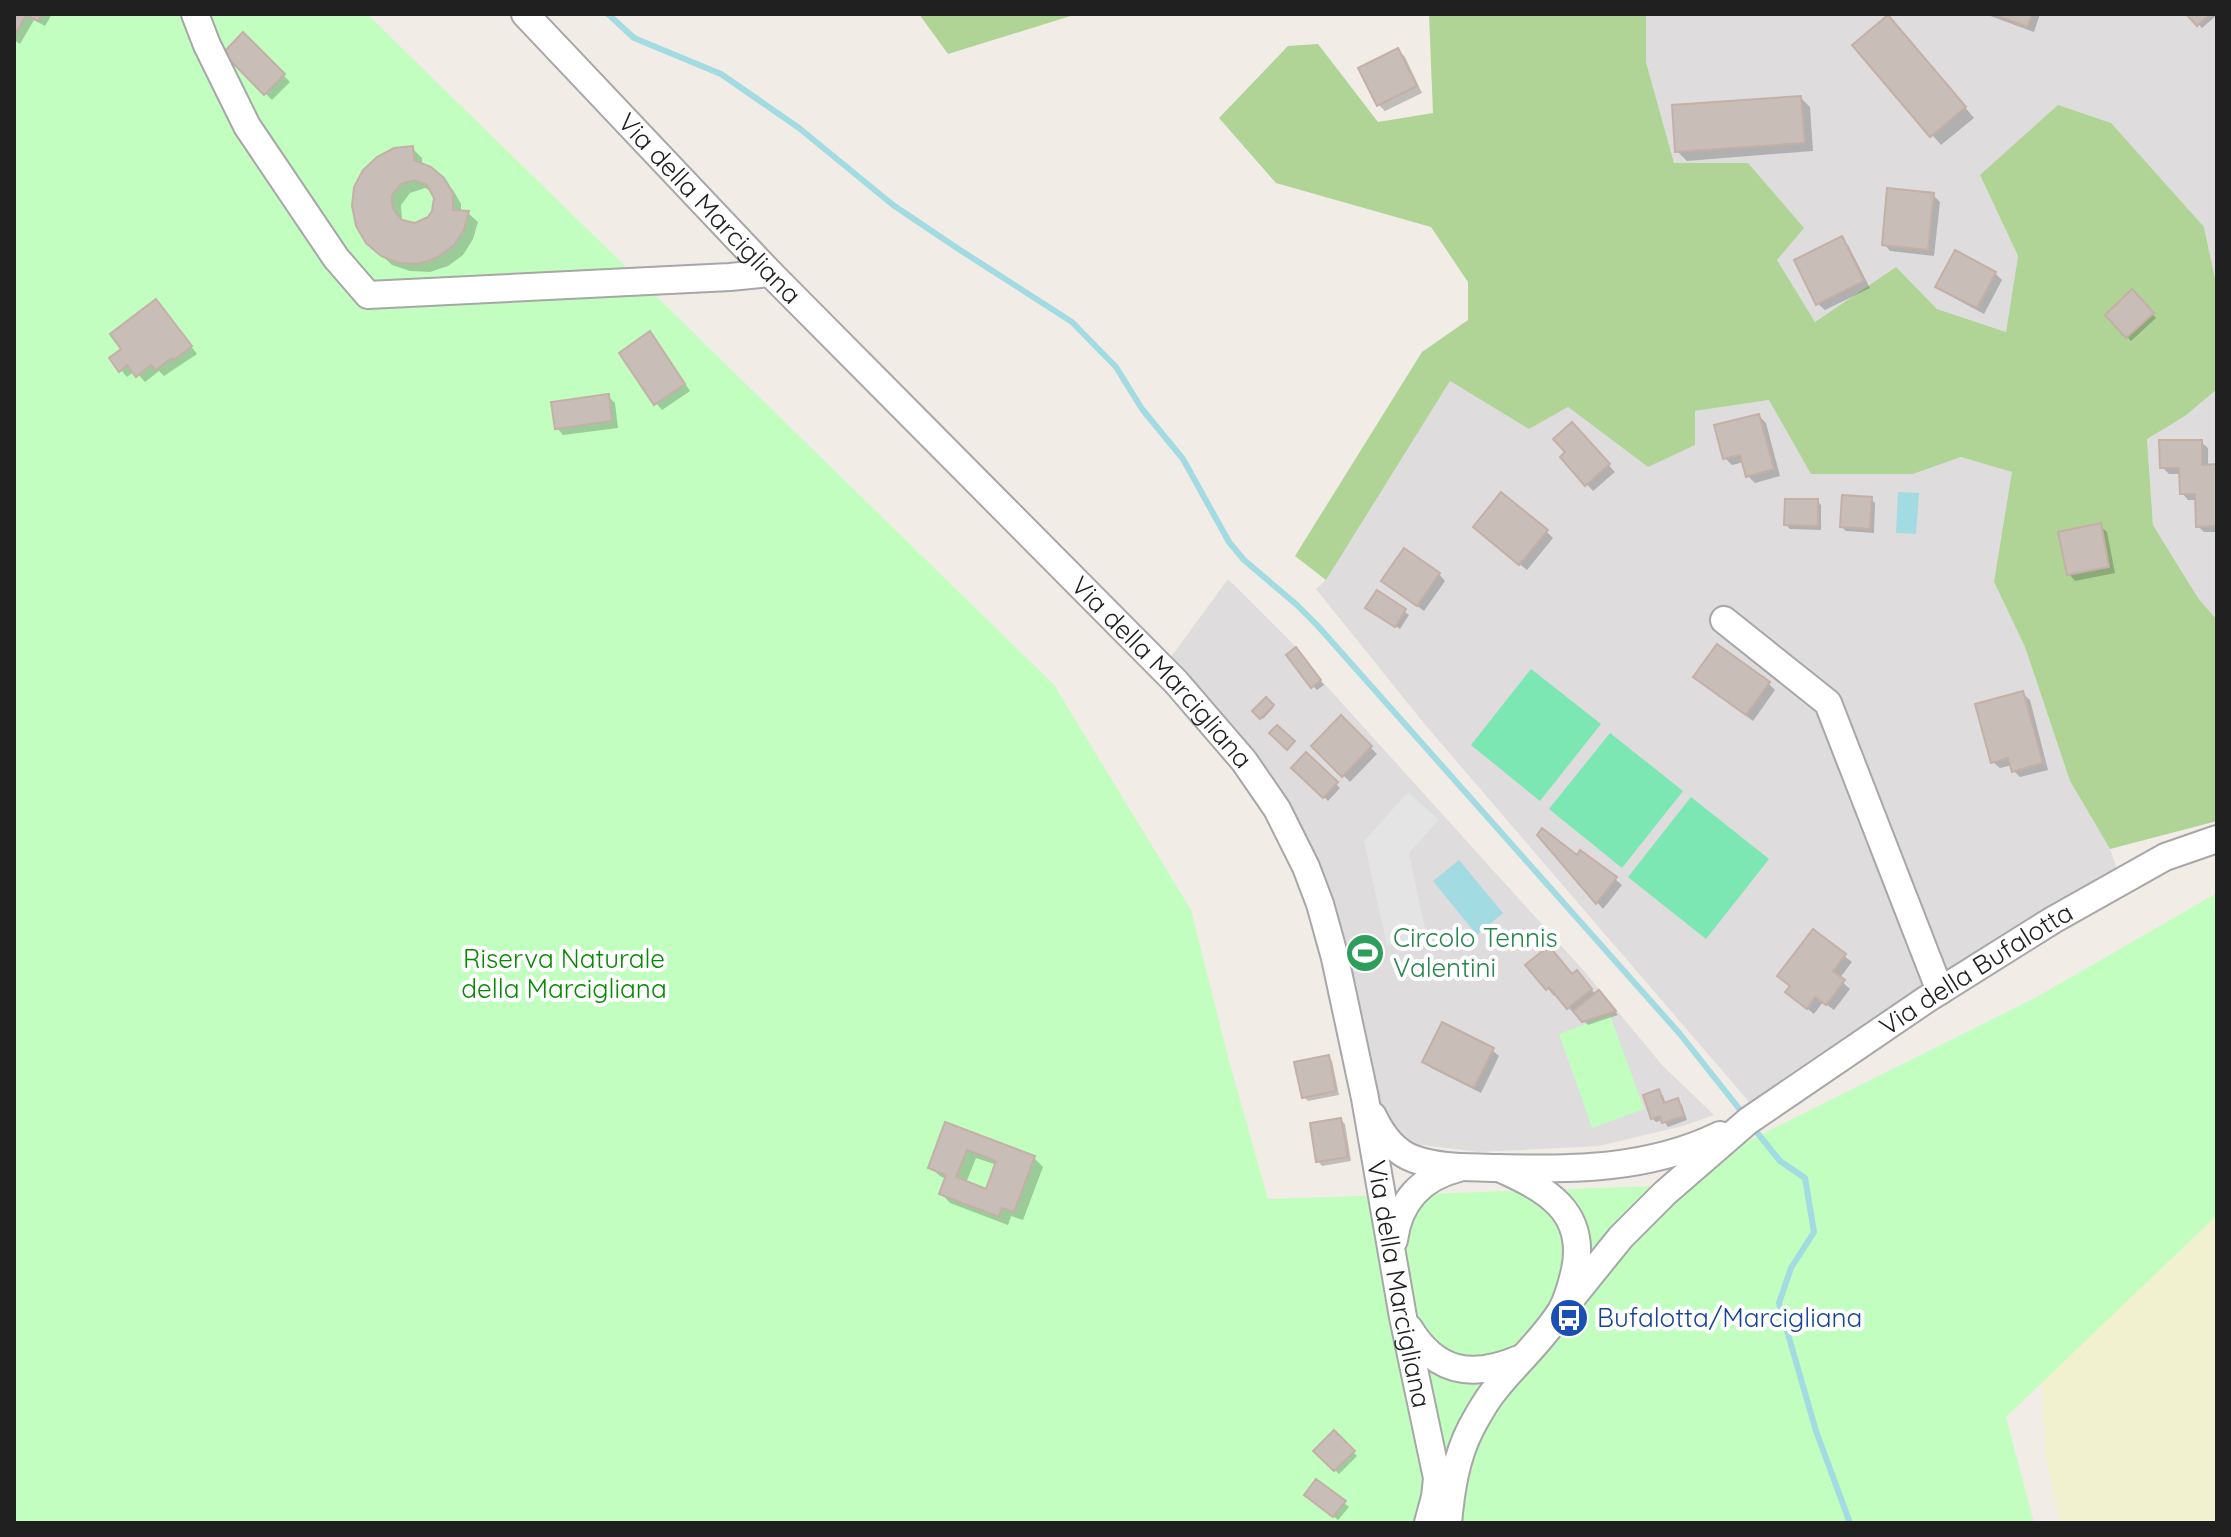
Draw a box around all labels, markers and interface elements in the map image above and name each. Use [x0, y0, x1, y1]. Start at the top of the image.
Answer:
street label: Via della Marcigliana [611, 106, 808, 311]
street label: Via della Marcigliana [1064, 569, 1260, 775]
street label: Via della Bufalotta [1873, 895, 2078, 1043]
place label: Circolo Tennis Valentini [1393, 921, 1558, 984]
sports icon: Circolo Tennis Valentini [1344, 932, 1386, 974]
park label: Riserva Naturale della Marcigliana [461, 942, 667, 1005]
street label: Via della Marcigliana [1360, 1158, 1439, 1411]
bus stop icon: Bufalotta/Marcigliana [1548, 1297, 1590, 1339]
place label: Bufalotta/Marcigliana [1597, 1301, 1862, 1334]

